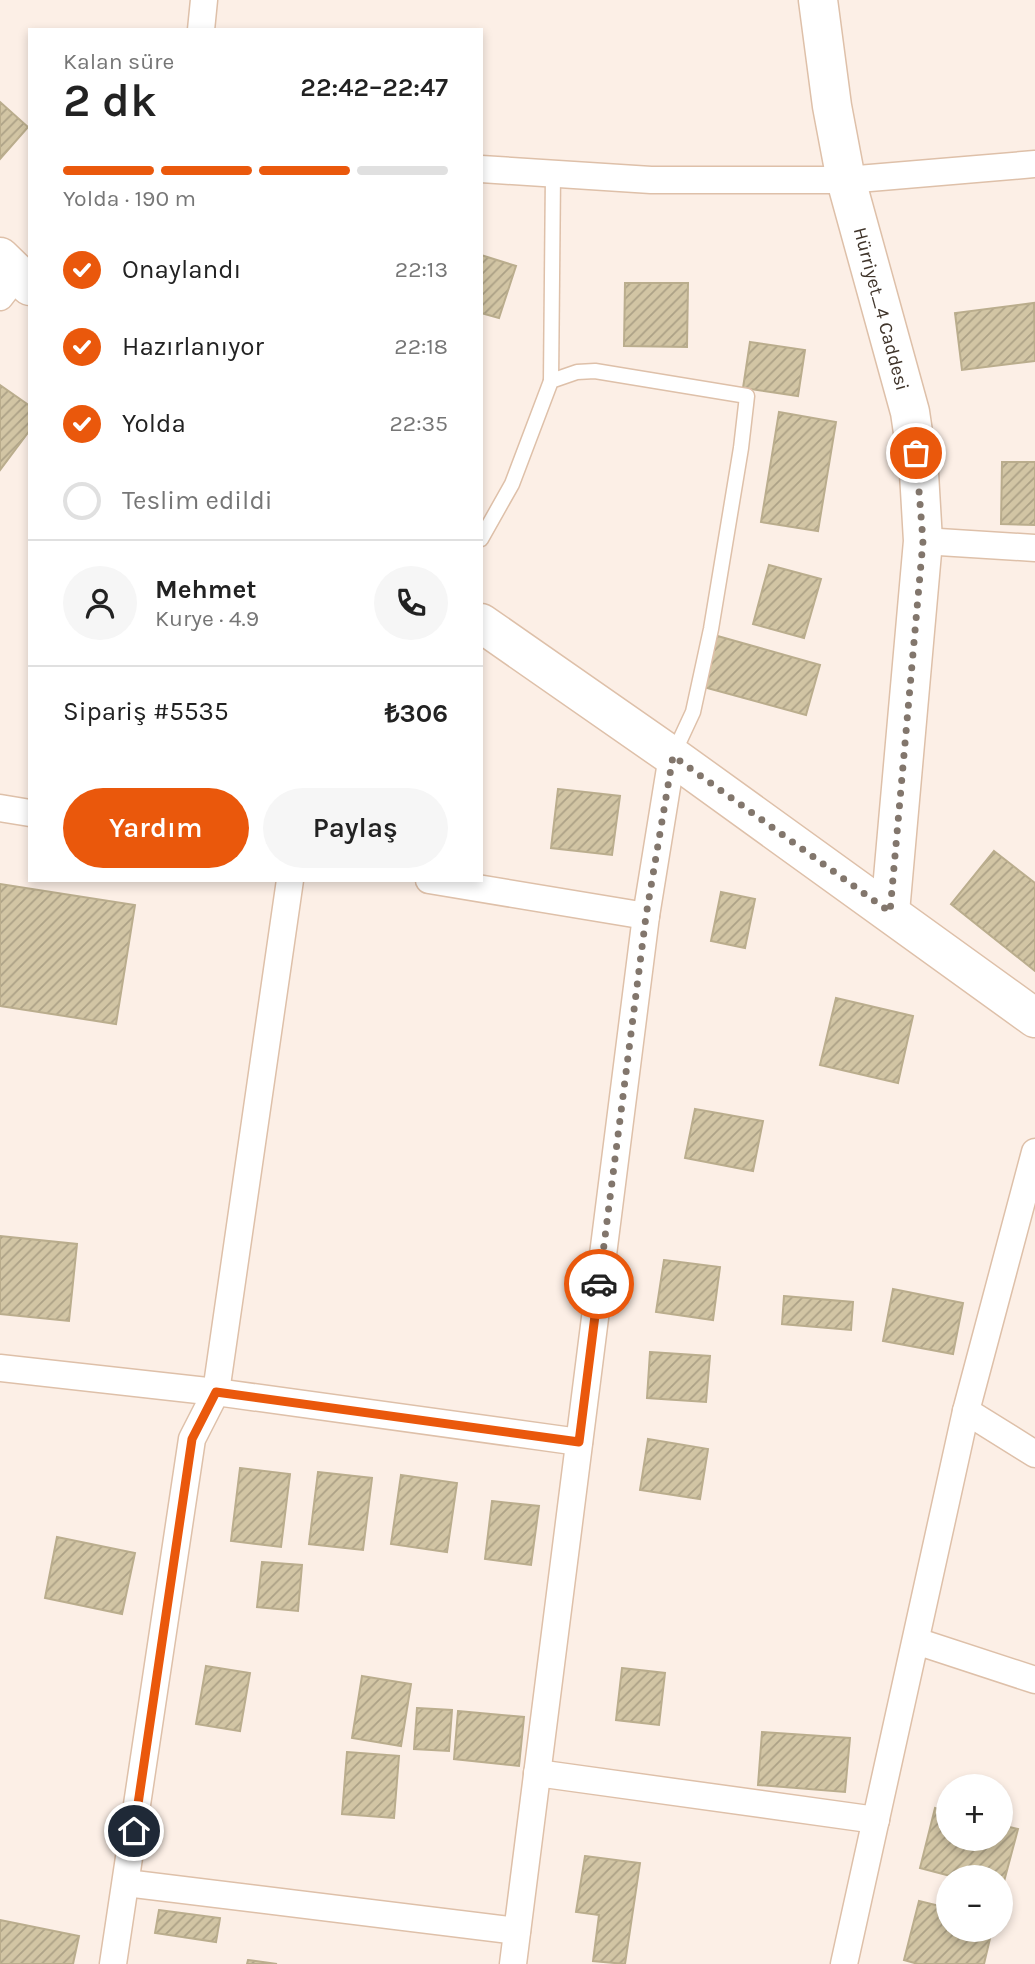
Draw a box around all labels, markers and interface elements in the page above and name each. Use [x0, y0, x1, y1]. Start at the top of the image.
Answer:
text: Kalan süre [63, 48, 174, 75]
text: 22:42–22:47 [300, 72, 448, 103]
text: 2 dk [63, 74, 157, 128]
text: Yolda · 190 m [63, 185, 196, 212]
street label: Hürriyet_4 Caddesi [849, 225, 913, 393]
icon: check [63, 251, 101, 289]
text: Onaylandı [122, 254, 241, 285]
text: 22:13 [395, 256, 448, 283]
icon: check [63, 328, 101, 366]
text: Hazırlanıyor [122, 331, 264, 362]
text: 22:18 [394, 333, 448, 360]
icon: check [63, 405, 101, 443]
text: Yolda [122, 408, 186, 439]
text: 22:35 [389, 410, 448, 437]
pin [886, 423, 946, 483]
icon: bag [897, 434, 935, 472]
text: Teslim edildi [122, 485, 273, 516]
button: person [63, 566, 137, 640]
button: phone [374, 566, 448, 640]
text: Mehmet [155, 574, 256, 605]
text: Kurye · 4.9 [155, 605, 259, 632]
text: Sipariş #5535 [63, 696, 229, 727]
text: ₺306 [385, 698, 448, 729]
button: Yardım [63, 788, 249, 868]
button: Paylaş [263, 788, 448, 868]
courier [564, 1249, 634, 1319]
icon: car [580, 1265, 618, 1303]
map controls [936, 1774, 1013, 1942]
button: + [936, 1774, 1013, 1851]
pin [104, 1801, 164, 1861]
icon: home [115, 1812, 153, 1850]
button: − [936, 1865, 1013, 1942]

